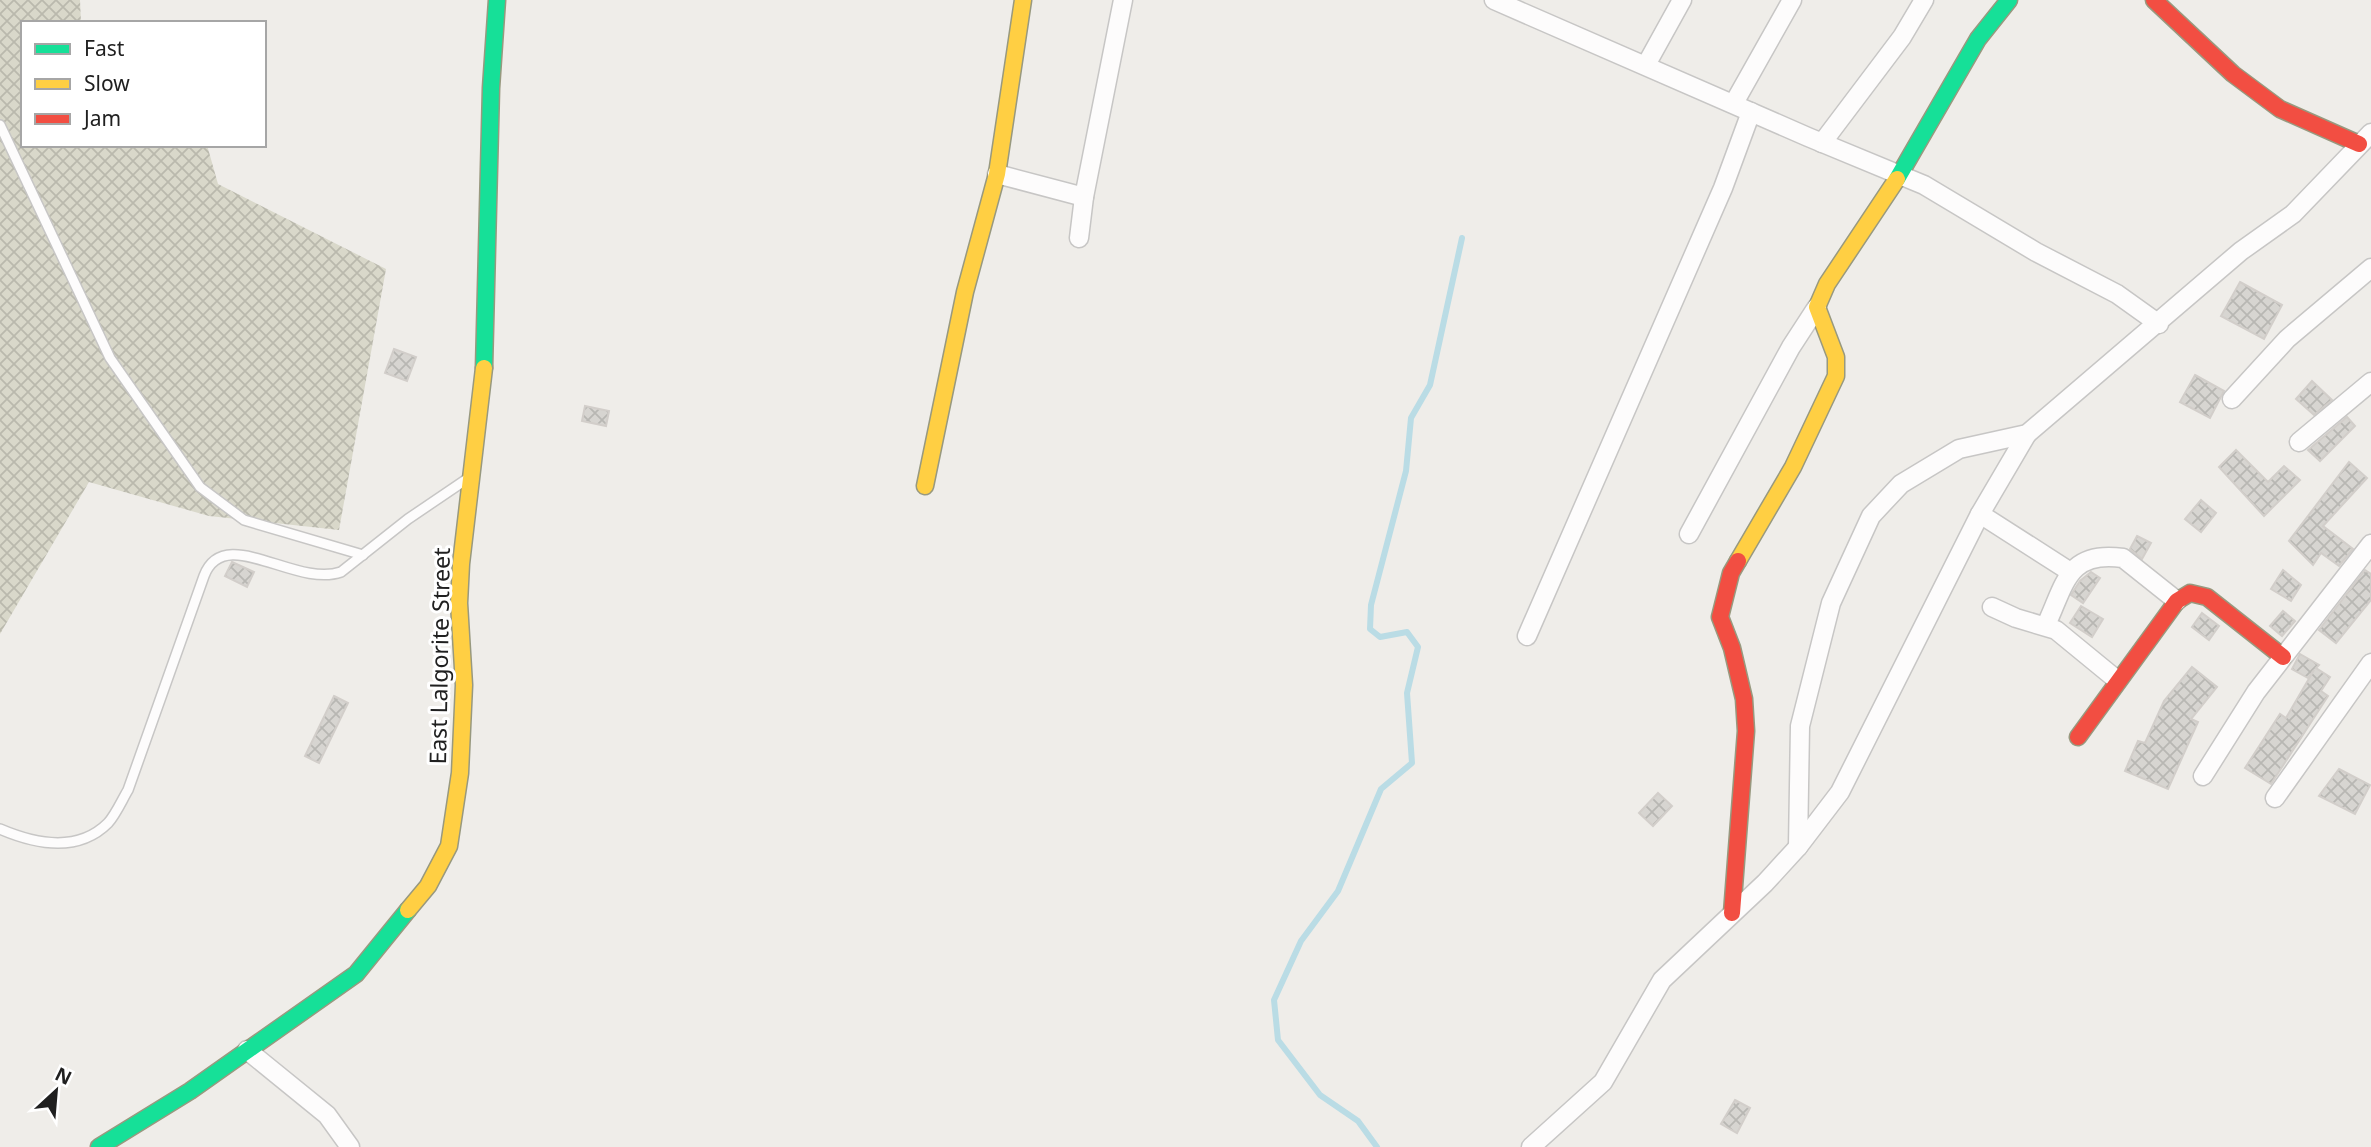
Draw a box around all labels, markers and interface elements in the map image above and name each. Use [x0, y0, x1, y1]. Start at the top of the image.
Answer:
legend [21, 21, 266, 147]
text: Fast [84, 34, 125, 62]
text: Slow [84, 69, 130, 97]
text: Jam [82, 104, 121, 132]
street label: East Lalgorite Street [421, 547, 457, 765]
north arrow [21, 1056, 91, 1126]
text: N [51, 1061, 76, 1091]

